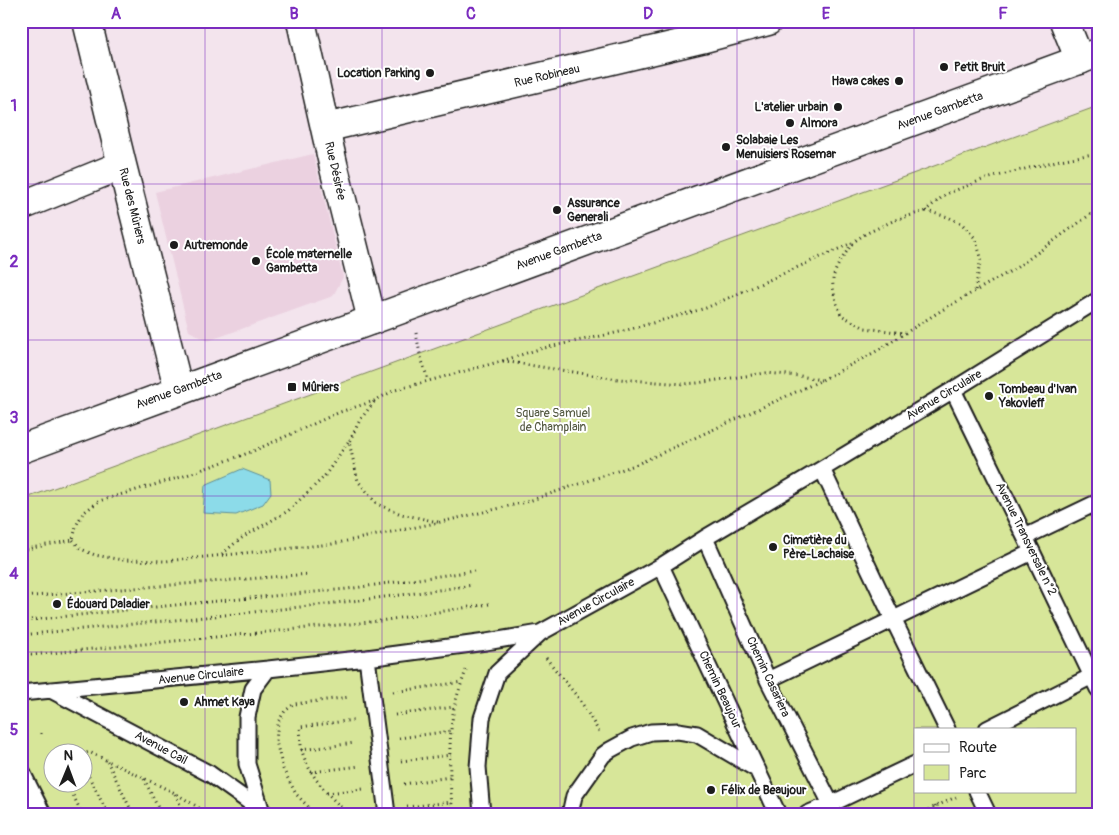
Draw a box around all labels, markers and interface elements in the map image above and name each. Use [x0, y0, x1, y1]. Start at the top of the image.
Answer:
text: A [111, 4, 122, 24]
text: B [289, 4, 299, 24]
text: C [466, 4, 476, 24]
text: D [643, 4, 653, 24]
text: E [822, 4, 831, 24]
text: F [998, 4, 1008, 24]
place label: Petit Bruit [954, 60, 1006, 75]
street label: Rue Robineau [513, 61, 581, 91]
marker: Petit Bruit [938, 61, 950, 73]
place label: Location Parking [337, 66, 420, 81]
marker: Location Parking [424, 67, 436, 79]
place label: Hawa cakes [832, 74, 890, 89]
marker: Hawa cakes [893, 75, 905, 87]
street label: Avenue Gambetta [895, 88, 986, 134]
text: 1 [11, 96, 17, 116]
place label: L'atelier urbain [754, 100, 828, 115]
marker: L'atelier urbain [832, 101, 844, 113]
place label: Almora [800, 116, 838, 131]
marker: Almora [784, 117, 796, 129]
place label: Solabaie Les Menuisiers Rosemar [736, 133, 837, 162]
street label: Rue Désirée [321, 140, 349, 202]
marker: Solabaie Les Menuisiers Rosemar [720, 141, 732, 153]
street label: Rue des Mûriers [115, 166, 149, 246]
place label: Assurance Generali [567, 196, 621, 225]
marker: Assurance Generali [551, 204, 563, 216]
street label: Avenue Gambetta [514, 228, 605, 274]
place label: Autremonde [184, 238, 249, 253]
marker: Autremonde [168, 239, 180, 251]
place label: École maternelle Gambetta [266, 246, 353, 276]
text: 2 [10, 252, 19, 272]
marker: École maternelle Gambetta [250, 255, 262, 267]
street label: Avenue Circulaire [903, 366, 985, 424]
street label: Avenue Gambetta [134, 367, 225, 413]
place label: Mûriers [302, 380, 339, 395]
marker: Mûriers [286, 381, 298, 393]
place label: Tombeau d'Ivan Yakovleff [998, 382, 1077, 411]
marker: Tombeau d'Ivan Yakovleff [983, 390, 995, 402]
park label: Square Samuel de Champlain [516, 406, 591, 435]
text: 3 [10, 408, 19, 428]
street label: Avenue Transversale n°2 [992, 480, 1060, 598]
place label: Cimetière du Père-Lachaise [783, 533, 855, 562]
marker: Cimetière du Père-Lachaise [767, 541, 779, 553]
text: 4 [9, 564, 19, 584]
street label: Avenue Circulaire [555, 575, 637, 629]
place label: Édouard Daladier [67, 596, 150, 612]
marker: Édouard Daladier [51, 598, 63, 610]
street label: Chemin Casariera [743, 634, 793, 720]
street label: Chemin Beaujour [695, 649, 745, 732]
street label: Avenue Circulaire [157, 664, 245, 688]
place label: Ahmet Kaya [194, 695, 255, 710]
marker: Ahmet Kaya [178, 696, 190, 708]
text: 5 [10, 720, 19, 740]
street label: Avenue Cail [132, 728, 190, 768]
legend [914, 728, 1076, 792]
text: Route [959, 738, 997, 757]
north arrow [42, 742, 92, 792]
text: N [63, 747, 73, 764]
text: Parc [959, 764, 987, 783]
place label: Félix de Beaujour [721, 783, 807, 798]
marker: Félix de Beaujour [705, 784, 717, 796]

